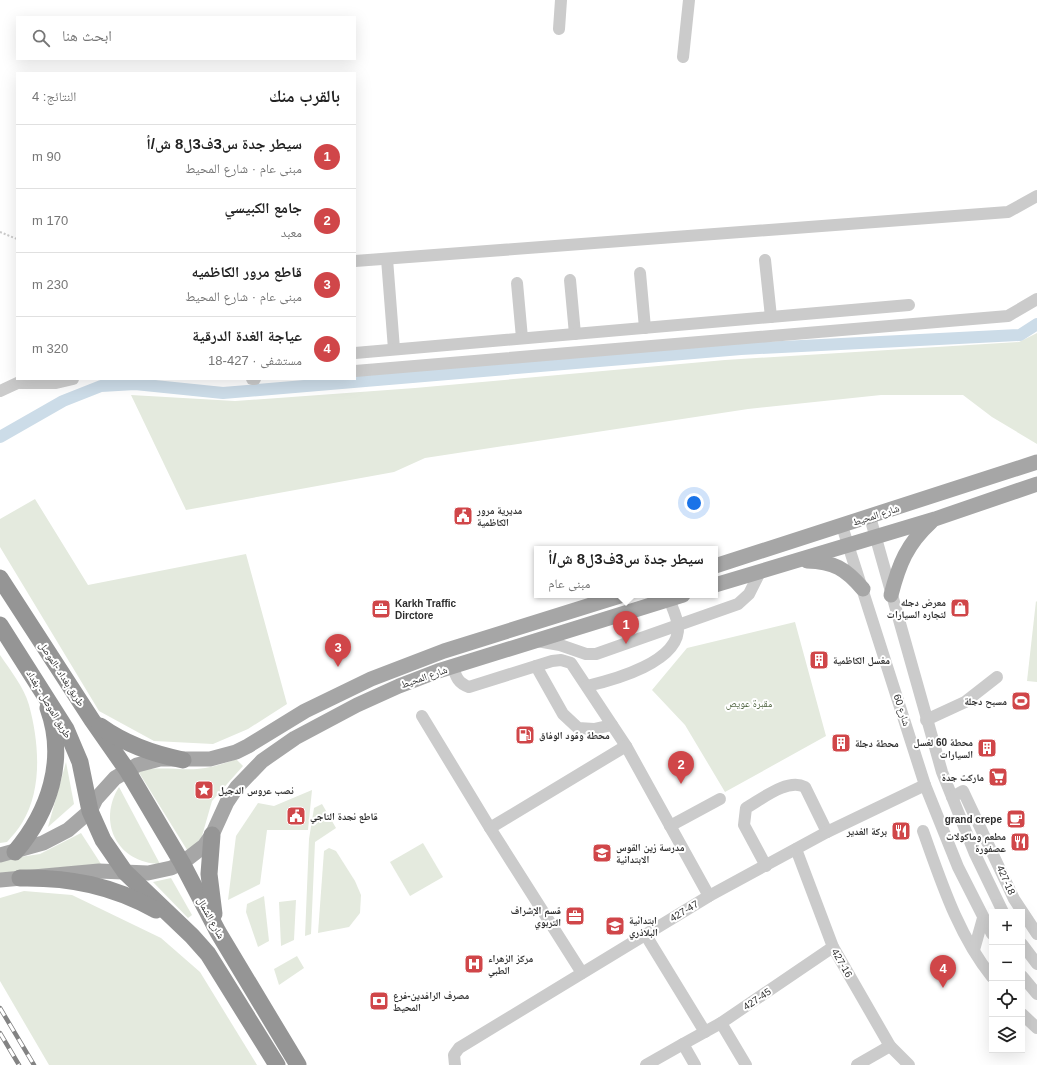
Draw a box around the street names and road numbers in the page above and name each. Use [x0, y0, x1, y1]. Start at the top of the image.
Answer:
street label: شارع المحيط [851, 502, 901, 529]
street label: طريق بغداد -الموصل [36, 640, 87, 709]
street label: شارع المحيط [399, 664, 449, 691]
street label: طريق الموصل - بغداد [23, 668, 74, 741]
street label: شارع 60 [891, 693, 912, 728]
street label: 427-18 [995, 864, 1018, 897]
street label: شارع الشمال [194, 895, 227, 941]
street label: 427-47 [668, 898, 701, 924]
street label: 427-16 [829, 947, 855, 980]
street label: 427-45 [741, 985, 773, 1012]

